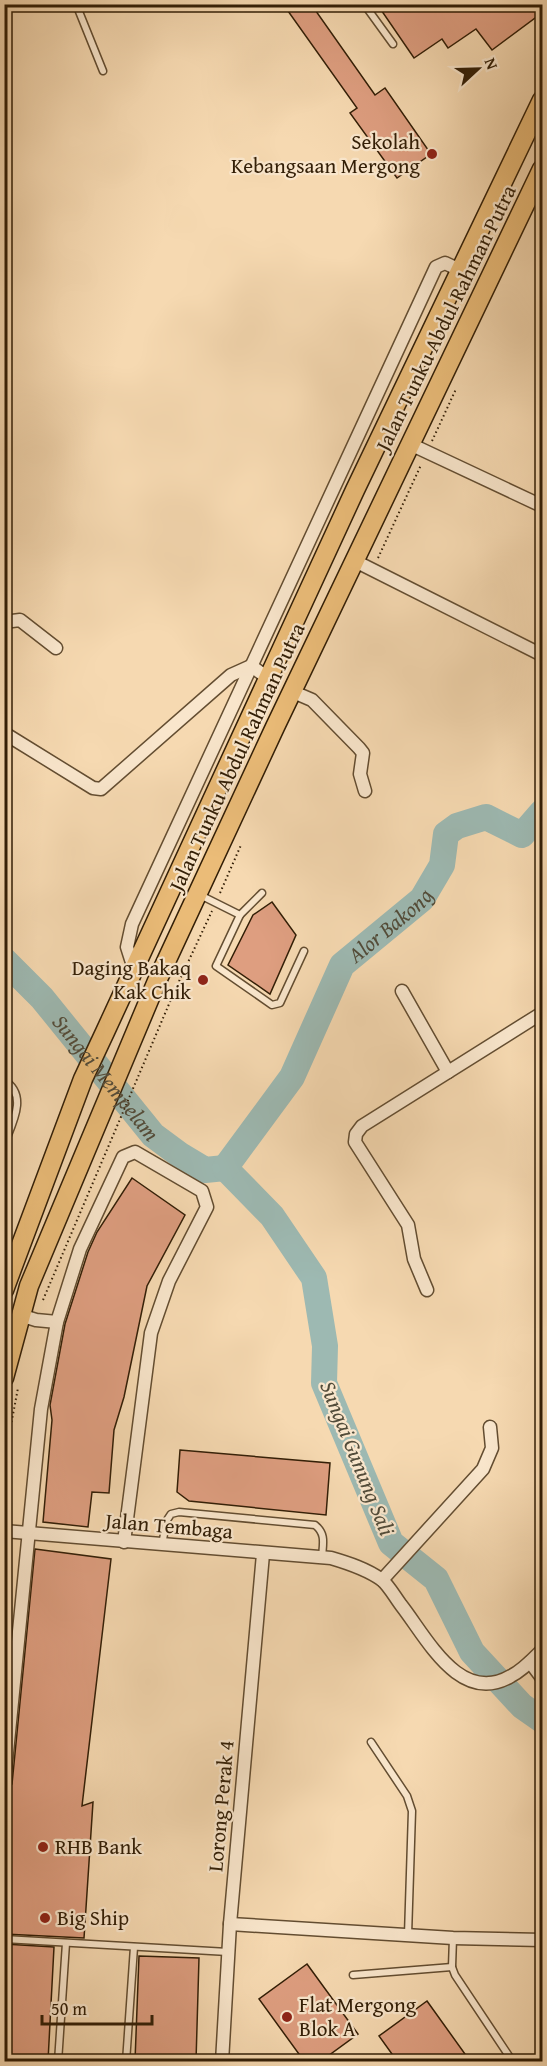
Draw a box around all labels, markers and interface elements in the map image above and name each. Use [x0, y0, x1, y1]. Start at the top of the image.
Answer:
north arrow [448, 39, 508, 99]
text: N [479, 54, 505, 73]
place label: Sekolah Kebangsaan Mergong [231, 126, 421, 181]
marker: Sekolah Kebangsaan Mergong [425, 147, 439, 161]
street label: Jalan Tunku Abdul Rahman Putra [366, 179, 524, 459]
street label: Jalan Tunku Abdul Rahman Putra [159, 617, 312, 899]
water label: Alor Bakong [340, 883, 441, 971]
place label: Daging Bakaq Kak Chik [72, 952, 191, 1007]
marker: Daging Bakaq Kak Chik [196, 973, 210, 987]
water label: Sungai Mempelam [45, 1007, 168, 1148]
water label: Sungai Gunung Sali [312, 1376, 404, 1541]
street label: Jalan Tembaga [101, 1504, 234, 1547]
street label: Lorong Perak 4 [199, 1739, 242, 1873]
place label: RHB Bank [55, 1831, 142, 1862]
marker: RHB Bank [36, 1840, 50, 1854]
place label: Big Ship [57, 1902, 129, 1933]
marker: Big Ship [38, 1911, 52, 1925]
scale bar [42, 1988, 152, 2026]
place label: Flat Mergong Blok A [299, 1989, 417, 2044]
text: 50 m [51, 1995, 87, 2022]
marker: Flat Mergong Blok A [280, 2010, 294, 2024]

